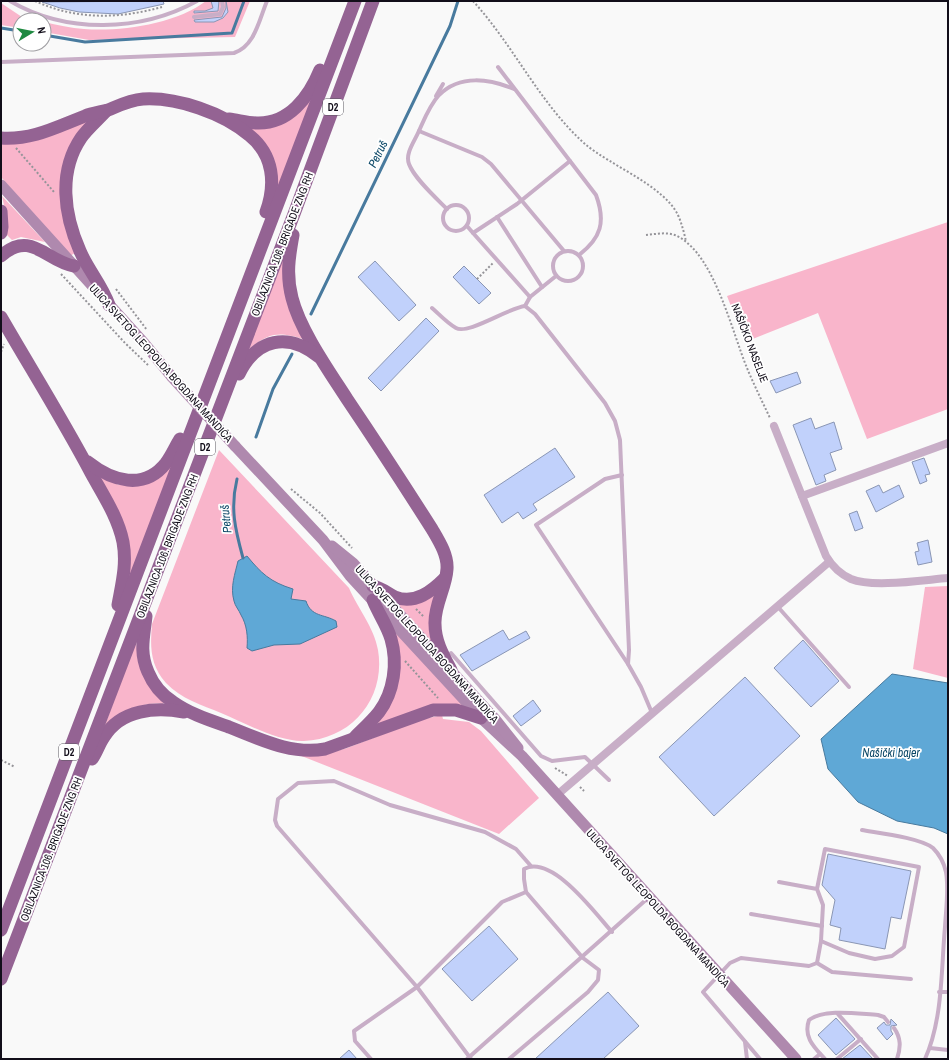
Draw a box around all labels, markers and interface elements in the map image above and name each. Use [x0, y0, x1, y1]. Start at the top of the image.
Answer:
north arrow [12, 12, 52, 52]
text: N [34, 26, 49, 35]
road number: D2 [323, 99, 343, 115]
water label: Petruš [365, 138, 391, 170]
street label: OBILAZNICA 106. BRIGADE ZNG RH [248, 170, 316, 318]
street label: ULICA SVETOG LEOPOLDA BOGDANA MANDIĆA [86, 281, 236, 446]
street label: NAŠIČKO NASELJE [729, 302, 771, 384]
road number: D2 [195, 439, 215, 455]
street label: OBILAZNICA 106. BRIGADE ZNG RH [133, 472, 201, 620]
water label: Petruš [217, 504, 235, 534]
street label: ULICA SVETOG LEOPOLDA BOGDANA MANDIĆA [352, 562, 502, 727]
road number: D2 [59, 744, 79, 760]
water label: Našički bajer [862, 745, 920, 761]
street label: OBILAZNICA 106. BRIGADE ZNG RH [17, 775, 85, 923]
street label: ULICA SVETOG LEOPOLDA BOGDANA MANDIĆA [583, 826, 733, 991]

